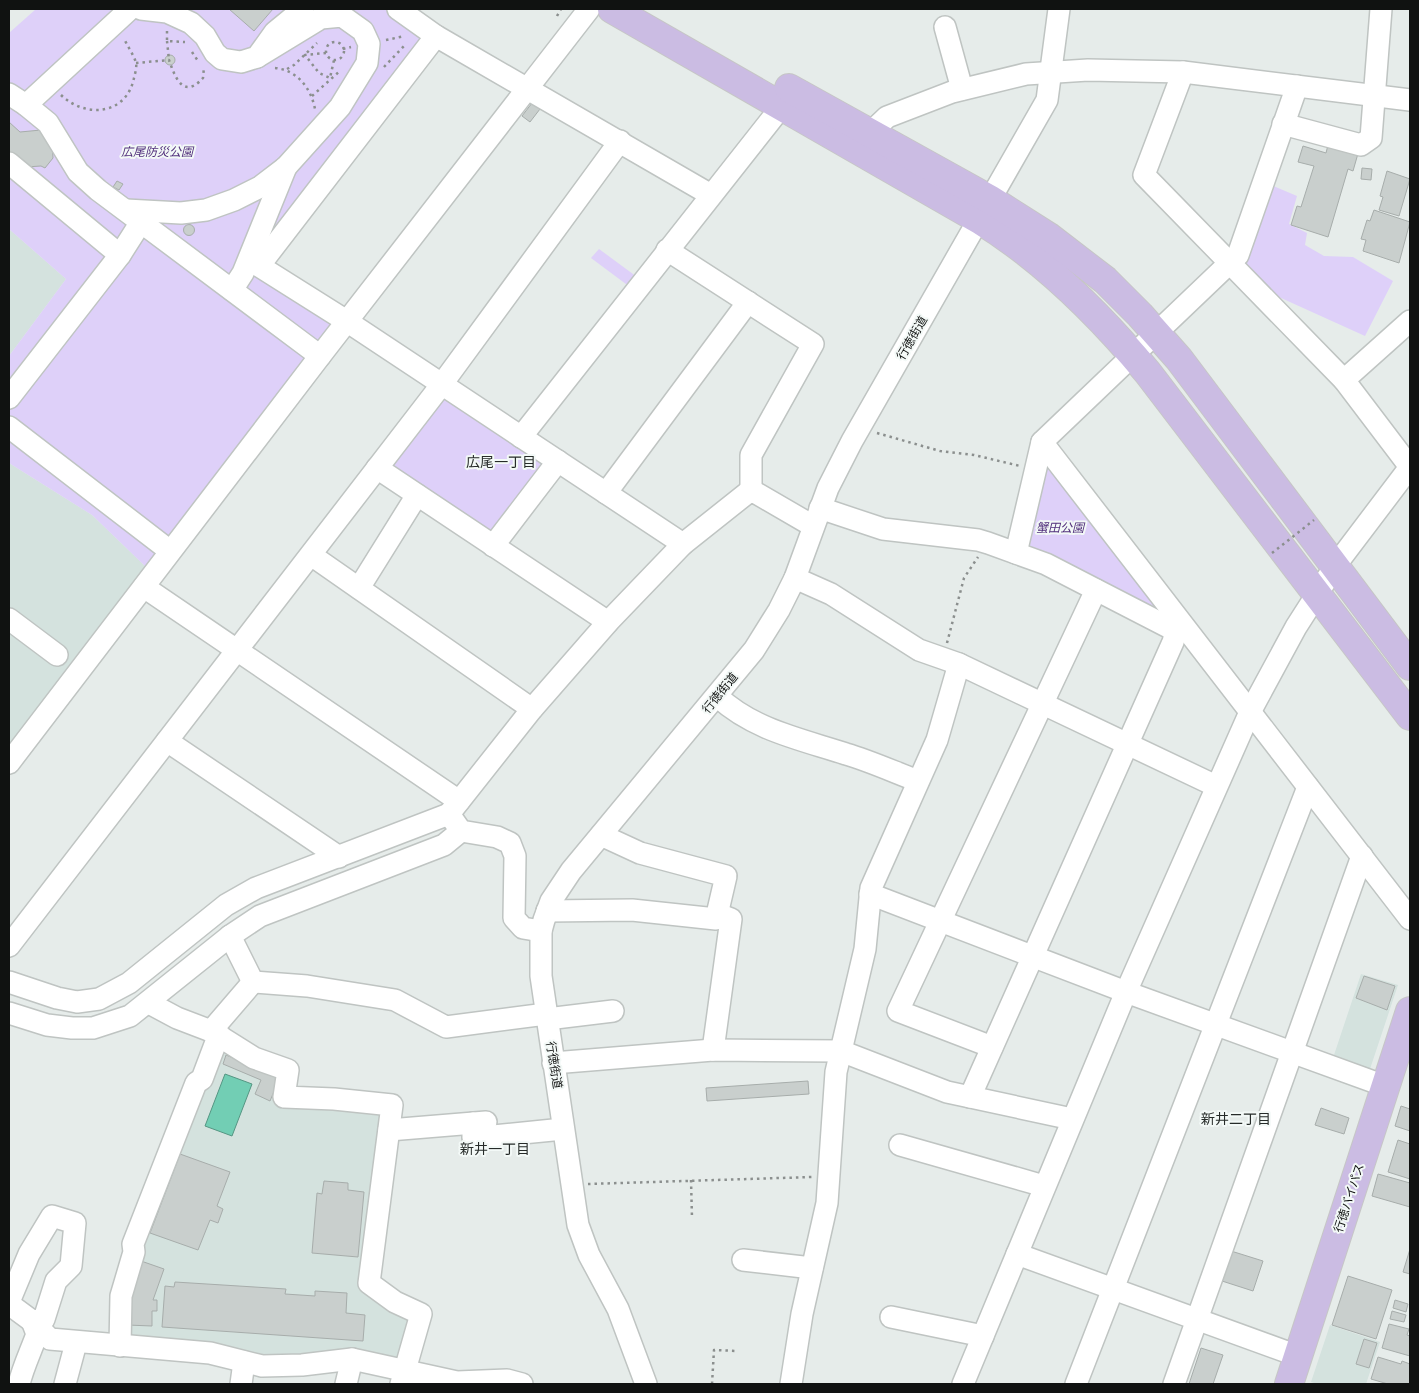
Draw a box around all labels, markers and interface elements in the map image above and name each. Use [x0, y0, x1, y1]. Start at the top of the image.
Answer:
park label: 広尾防災公園 [121, 143, 195, 159]
street label: 行徳街道 [892, 313, 930, 362]
district label: 広尾一丁目 [466, 452, 536, 471]
park label: 蟹田公園 [1036, 519, 1086, 535]
street label: 行徳街道 [698, 669, 741, 716]
street label: 行徳街道 [543, 1040, 567, 1090]
district label: 新井二丁目 [1201, 1109, 1271, 1128]
district label: 新井一丁目 [460, 1139, 530, 1158]
street label: 行徳バイパス [1329, 1161, 1367, 1234]

